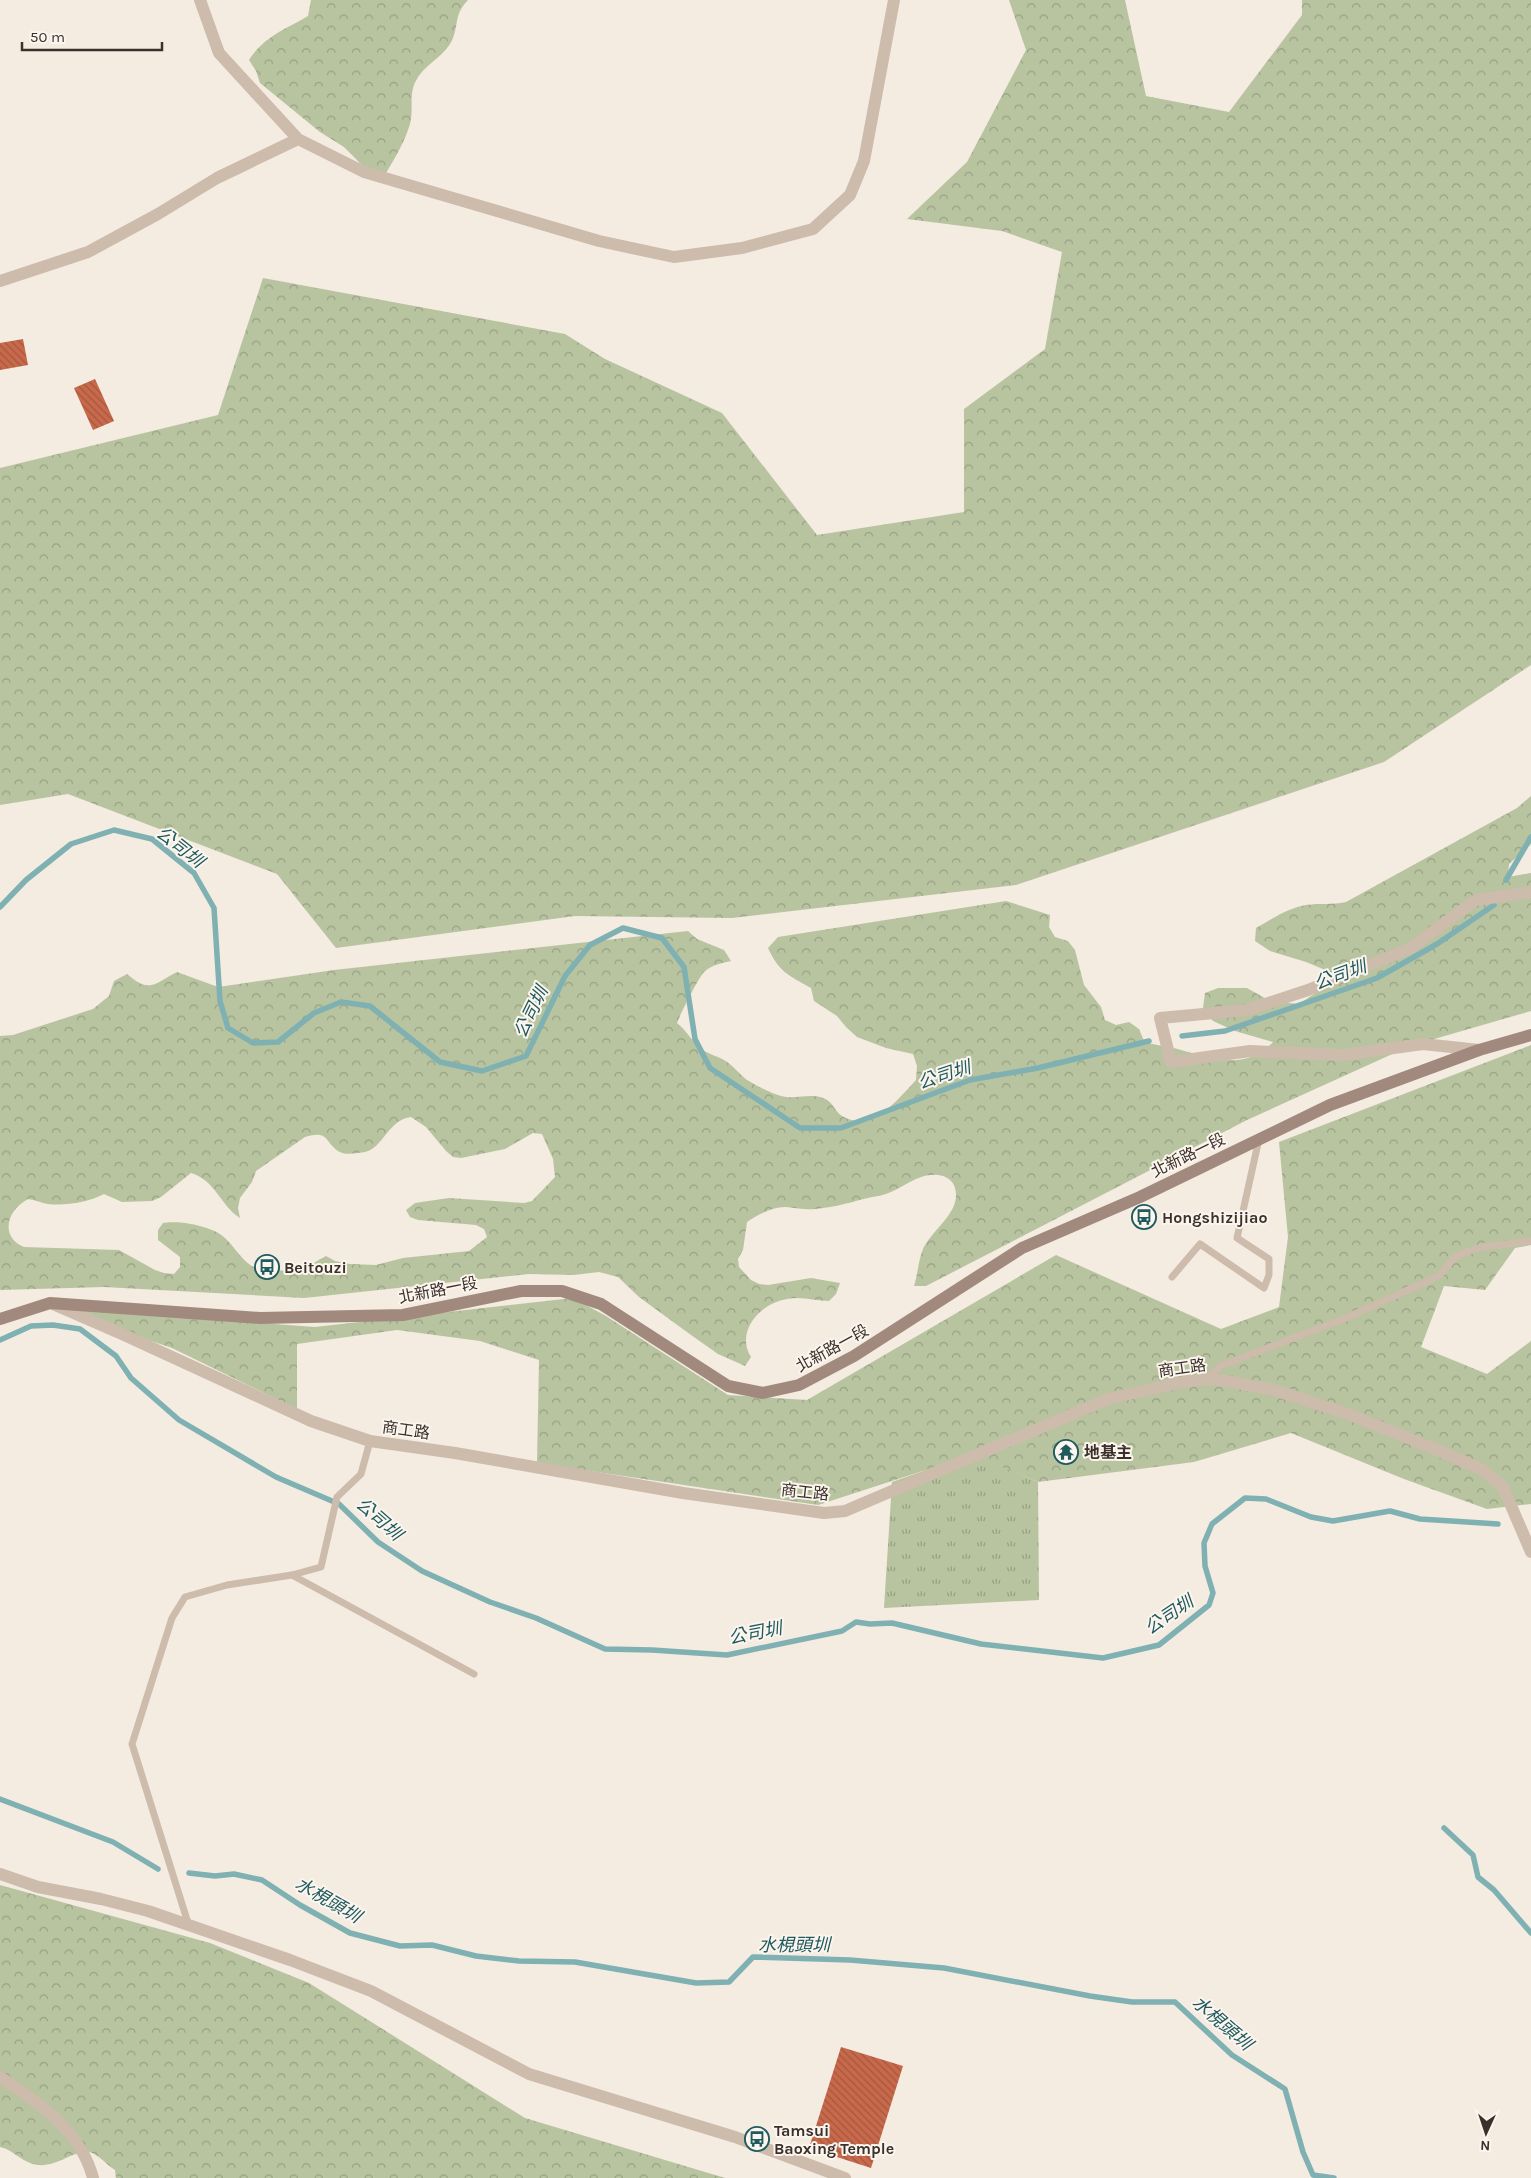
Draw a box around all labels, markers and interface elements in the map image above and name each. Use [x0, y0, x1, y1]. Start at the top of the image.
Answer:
scale bar [22, 20, 162, 52]
text: 50 m [30, 28, 65, 46]
water label: 公司圳 [152, 822, 210, 874]
water label: 公司圳 [1311, 954, 1372, 995]
water label: 公司圳 [509, 980, 554, 1041]
water label: 公司圳 [915, 1055, 976, 1094]
street label: 北新路一段 [1148, 1129, 1228, 1181]
bus stop icon: Hongshizijiao [1131, 1204, 1157, 1230]
place label: Hongshizijiao [1162, 1208, 1267, 1227]
bus stop icon: Beitouzi [254, 1254, 280, 1280]
place label: Beitouzi [284, 1258, 347, 1277]
street label: 北新路一段 [397, 1273, 479, 1307]
street label: 北新路一段 [792, 1320, 872, 1376]
street label: 商工路 [1157, 1355, 1207, 1381]
street label: 商工路 [381, 1417, 431, 1443]
temple icon: 地基主 [1053, 1439, 1079, 1465]
place label: 地基主 [1084, 1443, 1132, 1462]
street label: 商工路 [780, 1480, 830, 1504]
water label: 公司圳 [351, 1493, 409, 1547]
water label: 公司圳 [1140, 1589, 1200, 1639]
water label: 公司圳 [726, 1616, 787, 1649]
water label: 水梘頭圳 [291, 1872, 367, 1929]
water label: 水梘頭圳 [758, 1934, 833, 1956]
water label: 水梘頭圳 [1188, 1991, 1259, 2057]
north arrow [1461, 2108, 1511, 2158]
place label: Tamsui Baoxing Temple [774, 2121, 894, 2158]
bus stop icon: Tamsui Baoxing Temple [744, 2126, 770, 2152]
text: N [1480, 2137, 1491, 2154]

